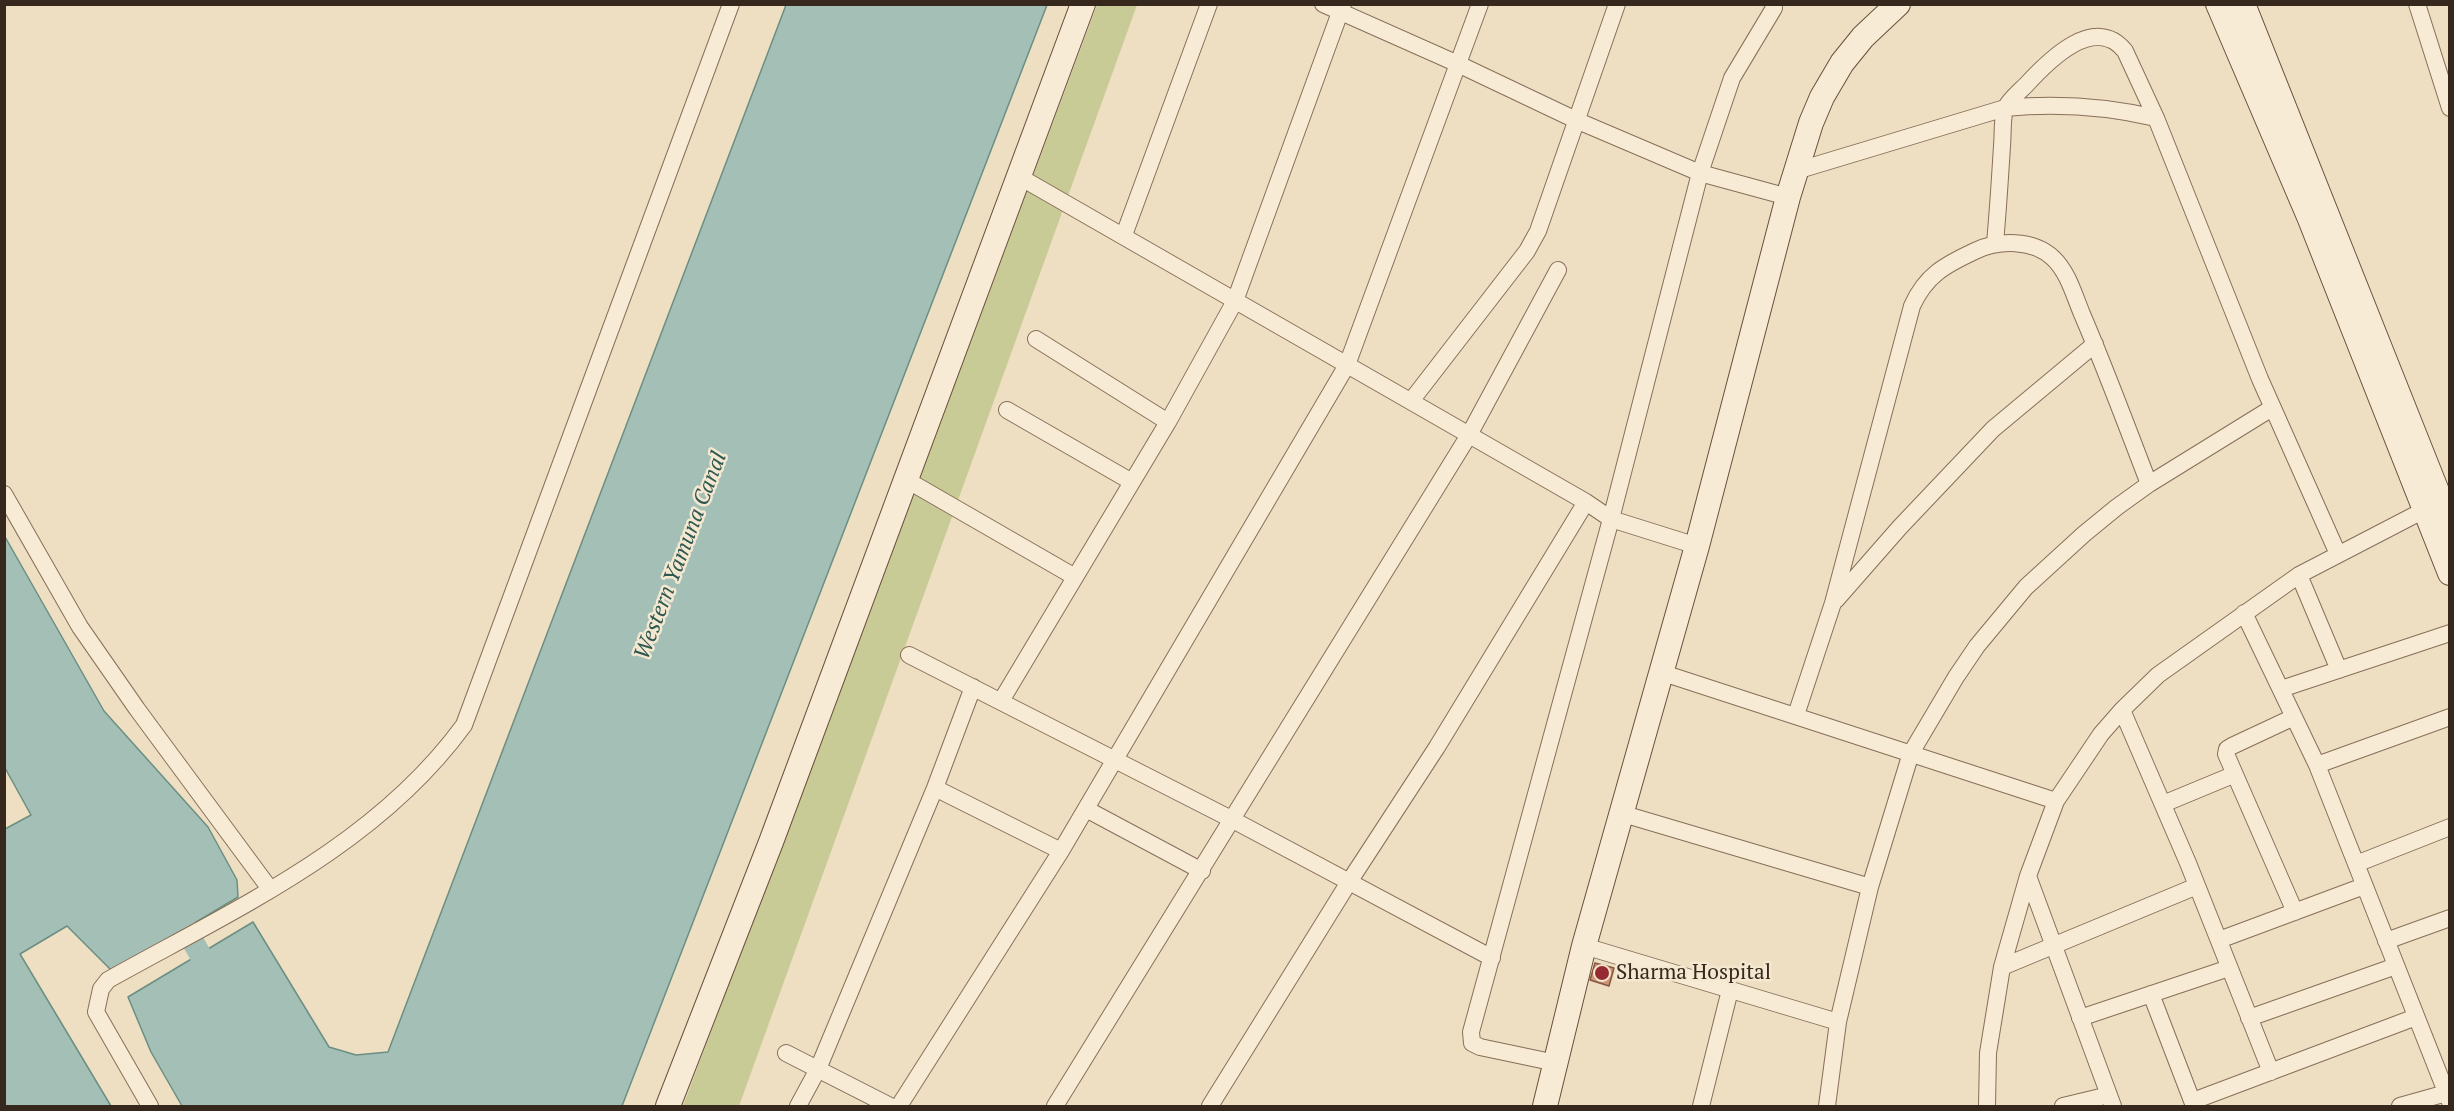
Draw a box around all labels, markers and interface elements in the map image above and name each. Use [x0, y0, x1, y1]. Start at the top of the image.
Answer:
water label: Western Yamuna Canal [629, 448, 733, 664]
place label: Sharma Hospital [1616, 960, 1771, 986]
marker: Sharma Hospital [1593, 964, 1611, 982]

